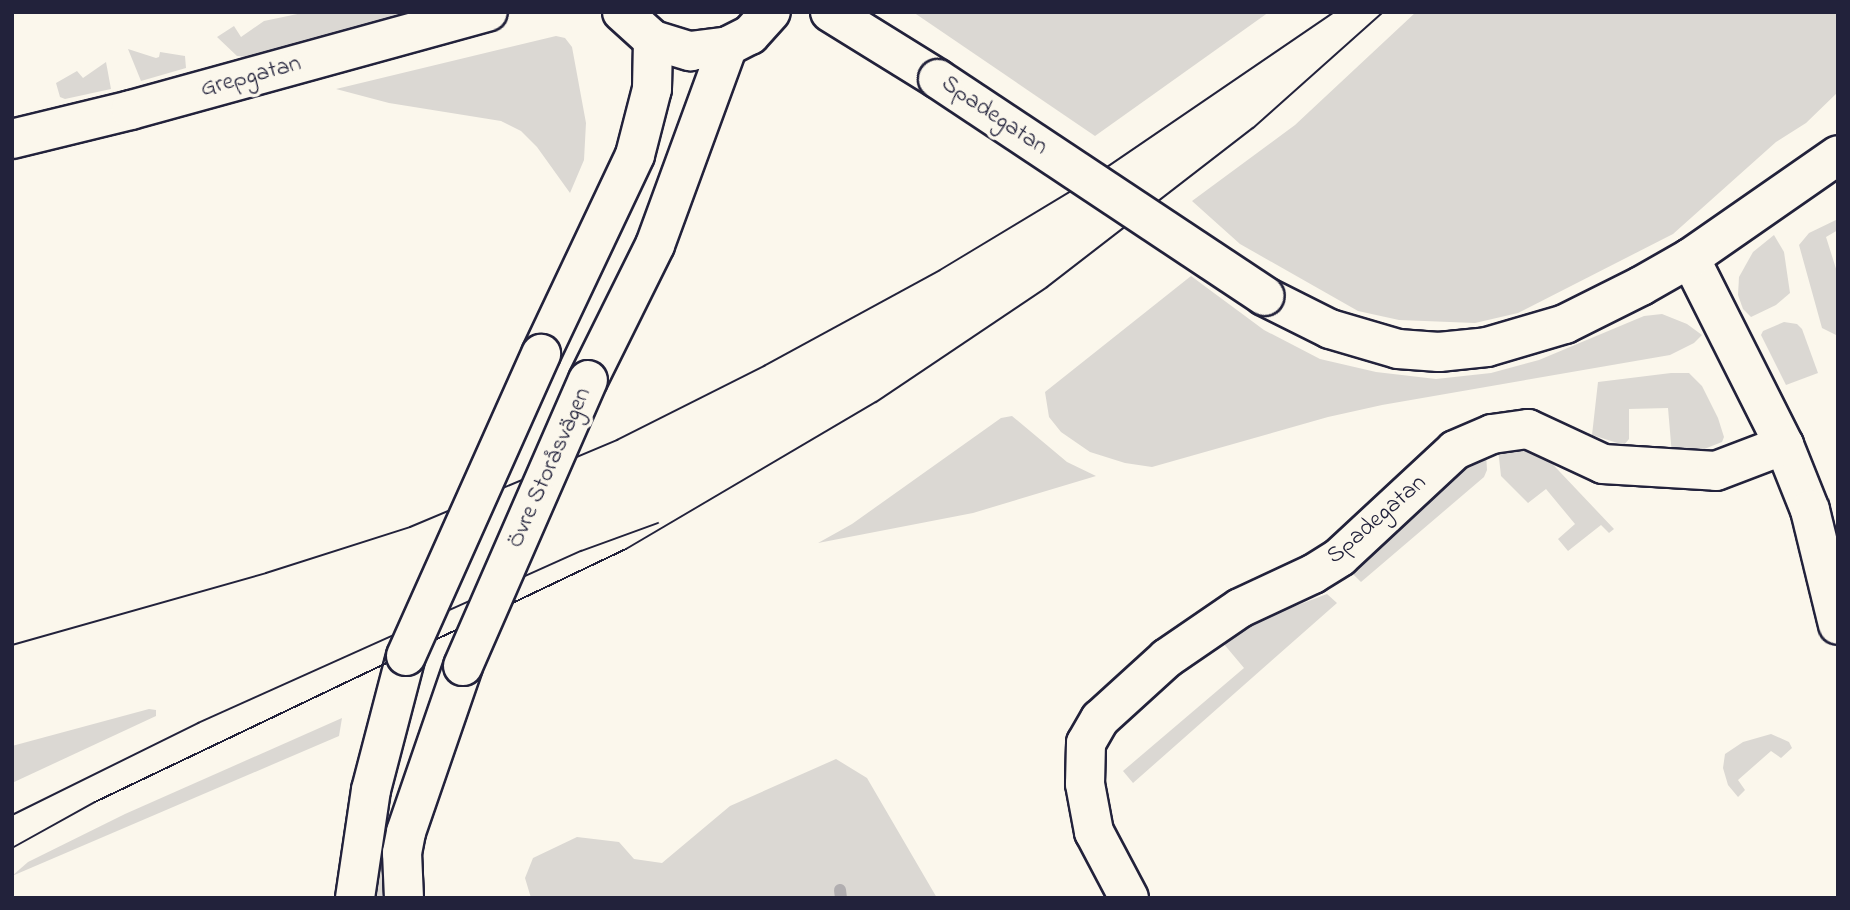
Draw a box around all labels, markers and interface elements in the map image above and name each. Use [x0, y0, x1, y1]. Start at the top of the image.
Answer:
street label: Grepgatan [198, 50, 304, 104]
street label: Spadegatan [935, 70, 1053, 162]
street label: Övre Storåsvägen [502, 383, 598, 553]
street label: Spadegatan [1321, 469, 1433, 571]

